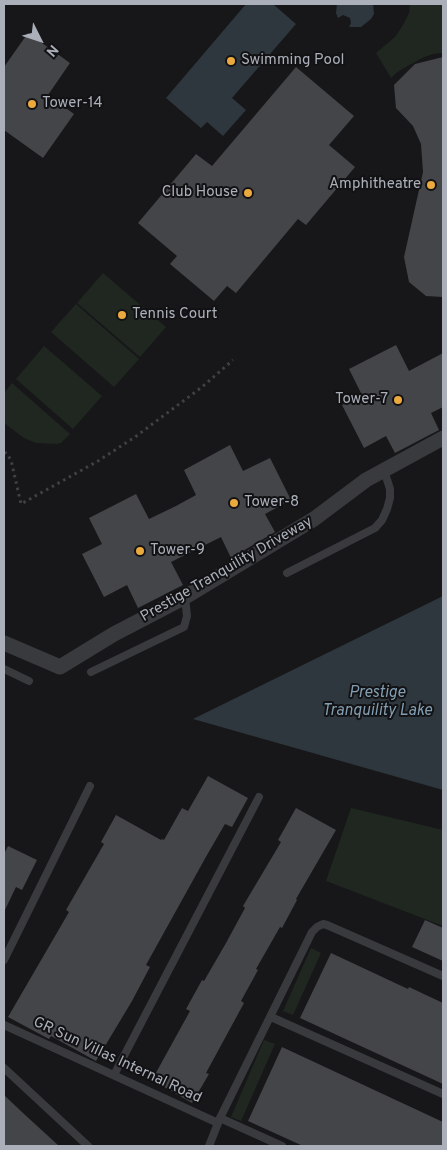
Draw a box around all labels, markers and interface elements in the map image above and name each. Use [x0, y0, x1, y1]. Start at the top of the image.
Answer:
north arrow [15, 15, 65, 65]
text: N [42, 41, 61, 60]
place label: Swimming Pool [241, 52, 344, 70]
marker: Swimming Pool [225, 55, 237, 67]
place label: Tower-14 [42, 95, 103, 113]
marker: Tower-14 [26, 98, 38, 110]
place label: Amphitheatre [329, 176, 421, 194]
marker: Amphitheatre [425, 179, 437, 191]
place label: Club House [162, 184, 238, 202]
marker: Club House [242, 187, 254, 199]
place label: Tennis Court [132, 306, 217, 324]
marker: Tennis Court [116, 309, 128, 321]
place label: Tower-7 [335, 391, 388, 409]
marker: Tower-7 [392, 394, 404, 406]
place label: Tower-8 [244, 494, 299, 512]
marker: Tower-8 [228, 497, 240, 509]
street label: Prestige Tranquility Driveway [138, 513, 316, 627]
place label: Tower-9 [150, 542, 205, 560]
marker: Tower-9 [134, 545, 146, 557]
water label: Prestige Tranquility Lake [322, 684, 432, 722]
street label: GR Sun Villas Internal Road [30, 1014, 204, 1108]

